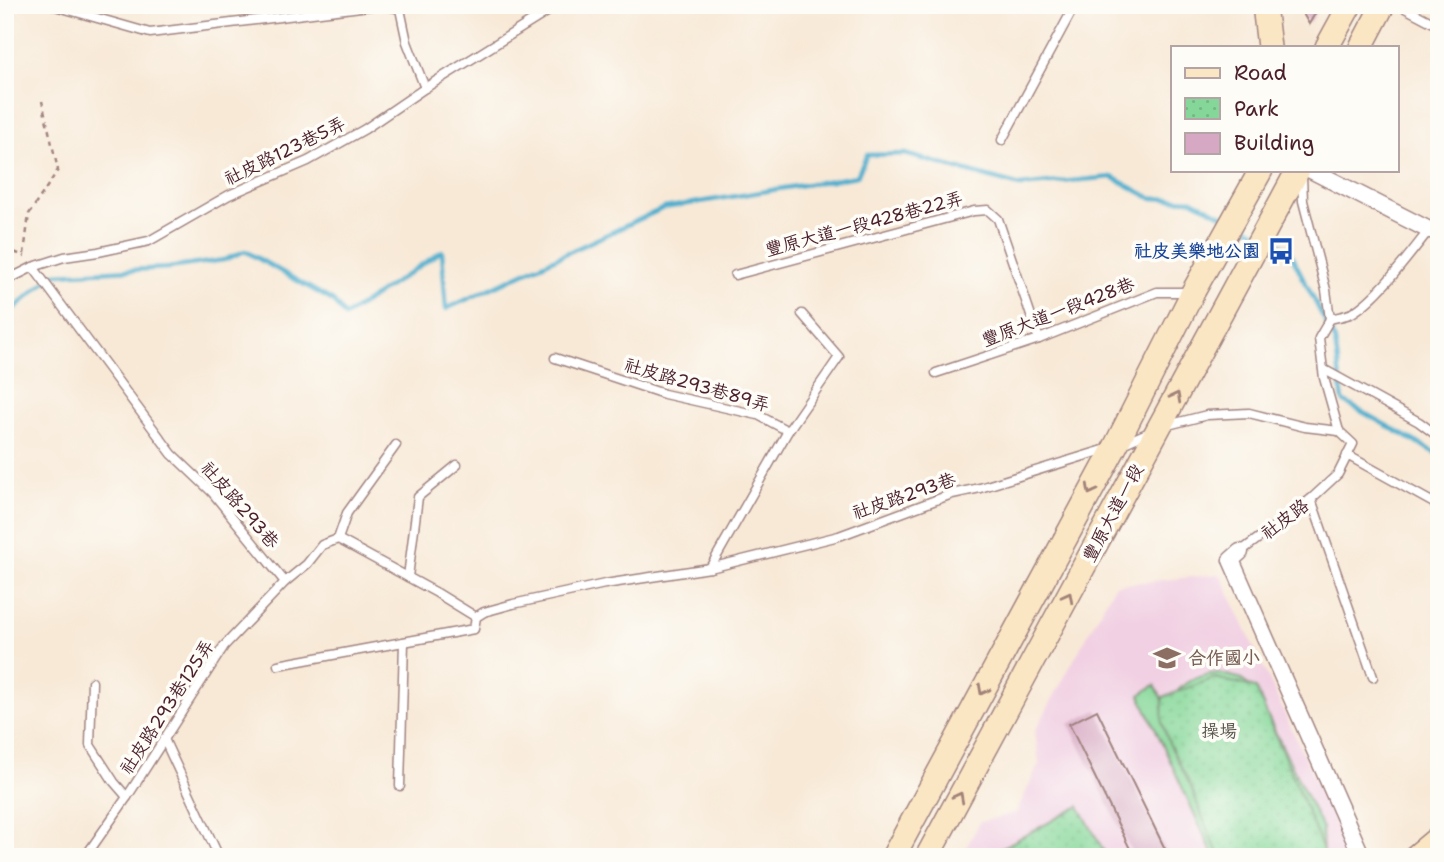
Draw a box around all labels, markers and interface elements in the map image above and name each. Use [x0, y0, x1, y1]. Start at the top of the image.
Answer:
legend [1171, 46, 1398, 172]
text: Road [1234, 59, 1287, 87]
text: Park [1234, 95, 1279, 123]
street label: 社皮路123巷5弄 [220, 111, 350, 191]
text: Building [1234, 129, 1314, 157]
street label: 豐原大道一段428巷22弄 [762, 186, 966, 262]
bus stop icon: 社皮美樂地公園 [1266, 236, 1296, 266]
place label: 社皮美樂地公園 [1134, 239, 1260, 263]
street label: 豐原大道一段428巷 [978, 272, 1138, 352]
street label: 社皮路293巷89弄 [621, 353, 773, 417]
one-way arrow [1168, 391, 1181, 404]
street label: 社皮路293巷 [196, 456, 284, 554]
street label: 豐原大道一段 [1077, 460, 1149, 566]
street label: 社皮路293巷 [849, 467, 959, 525]
one-way arrow [1086, 483, 1099, 495]
street label: 社皮路 [1256, 493, 1314, 545]
one-way arrow [1059, 591, 1073, 604]
street label: 社皮路293巷125弄 [115, 635, 219, 779]
school or university icon: 合作國小 [1152, 643, 1182, 673]
place label: 合作國小 [1188, 646, 1260, 670]
one-way arrow [978, 683, 991, 695]
park label: 操場 [1201, 719, 1237, 743]
one-way arrow [951, 792, 964, 804]

